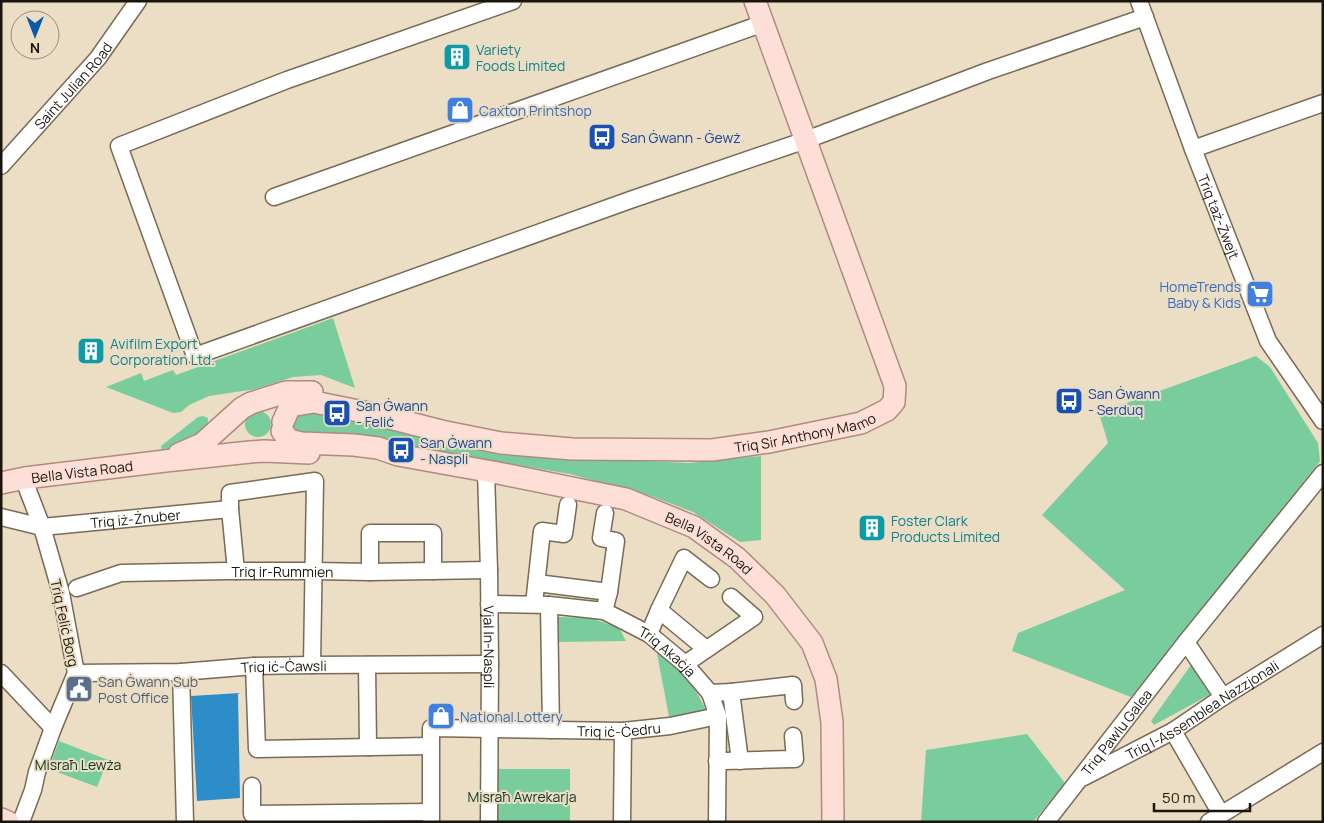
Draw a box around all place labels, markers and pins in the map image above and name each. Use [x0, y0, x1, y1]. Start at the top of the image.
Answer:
place label: Variety Foods Limited [476, 40, 565, 75]
building icon: Variety Foods Limited [442, 42, 472, 72]
shop icon: Caxton Printshop [445, 95, 475, 125]
place label: Caxton Printshop [479, 101, 592, 120]
bus stop icon: San Ġwann - Ġewż [587, 122, 617, 152]
place label: San Ġwann - Ġewż [621, 128, 741, 147]
place label: HomeTrends Baby & Kids [1160, 277, 1241, 312]
supermarket icon: HomeTrends Baby & Kids [1245, 279, 1275, 309]
place label: Avifilm Export Corporation Ltd. [110, 334, 215, 369]
building icon: Avifilm Export Corporation Ltd. [76, 336, 106, 366]
place label: San Ġwann - Serduq [1088, 384, 1160, 419]
bus stop icon: San Ġwann - Serduq [1054, 386, 1084, 416]
place label: San Ġwann - Feliċ [356, 396, 428, 431]
bus stop icon: San Ġwann - Feliċ [322, 398, 352, 428]
place label: San Ġwann - Naspli [420, 433, 492, 468]
bus stop icon: San Ġwann - Naspli [386, 435, 416, 465]
place label: Foster Clark Products Limited [891, 511, 1000, 546]
building icon: Foster Clark Products Limited [857, 513, 887, 543]
place label: San Ġwann Sub Post Office [98, 672, 198, 707]
public building icon: San Ġwann Sub Post Office [64, 674, 94, 704]
shop icon: National Lottery [426, 701, 456, 731]
place label: National Lottery [460, 707, 564, 726]

